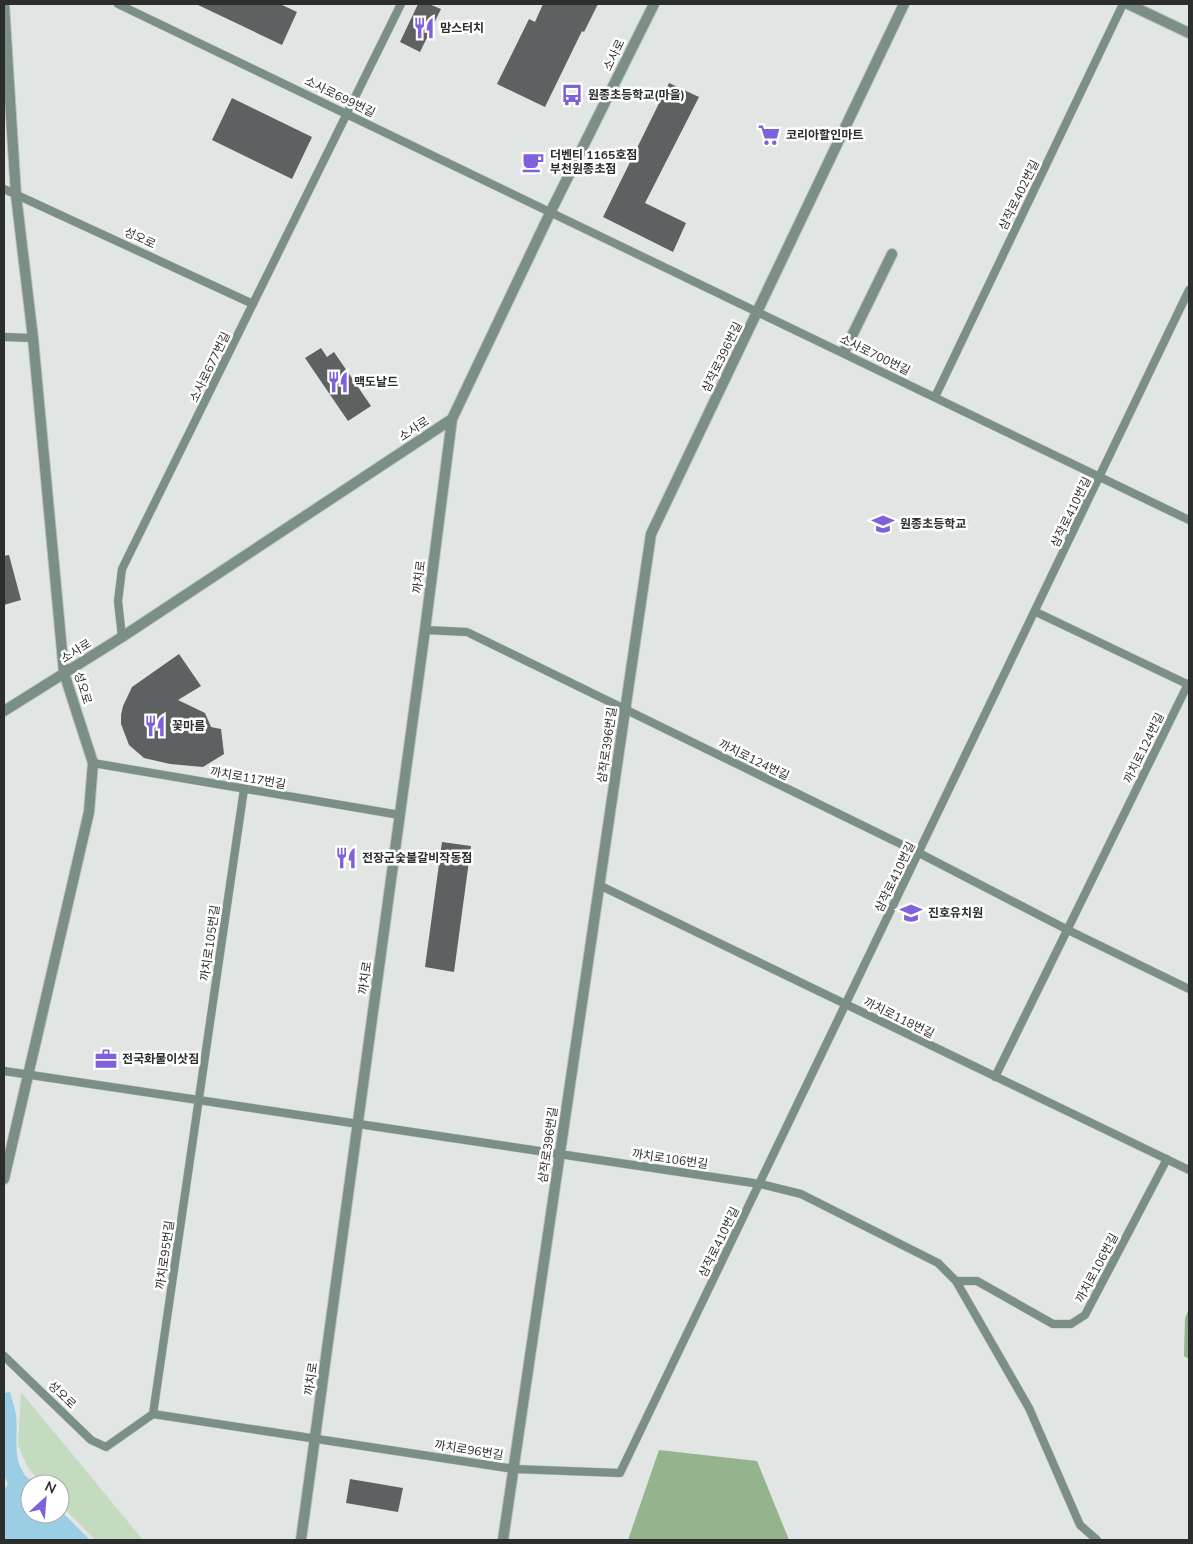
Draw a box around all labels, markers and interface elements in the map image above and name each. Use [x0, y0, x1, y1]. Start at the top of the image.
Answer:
restaurant icon: 맘스터치 [411, 15, 437, 41]
place label: 맘스터치 [440, 20, 484, 36]
street label: 소사로 [600, 37, 628, 73]
street label: 소사로699번길 [302, 73, 378, 121]
bus stop icon: 원종초등학교(마을) [559, 82, 585, 108]
place label: 원종초등학교(마을) [588, 87, 685, 103]
supermarket icon: 코리아할인마트 [756, 122, 782, 148]
place label: 코리아할인마트 [786, 127, 863, 143]
place label: 더벤티 1165호점 부천원종초점 [550, 147, 637, 177]
cafe icon: 더벤티 1165호점 부천원종초점 [520, 149, 546, 175]
street label: 삼작로402번길 [995, 157, 1043, 233]
street label: 성오로 [122, 224, 158, 252]
street label: 삼작로396번길 [698, 319, 746, 395]
street label: 소사로677번길 [186, 329, 234, 405]
street label: 소사로700번길 [837, 331, 913, 379]
restaurant icon: 맥도날드 [325, 369, 351, 395]
place label: 맥도날드 [354, 374, 398, 390]
street label: 소사로 [396, 413, 432, 445]
street label: 삼작로410번길 [1047, 474, 1095, 550]
school or university icon: 원종초등학교 [870, 511, 896, 537]
place label: 원종초등학교 [900, 516, 966, 532]
street label: 까치로 [409, 560, 429, 594]
street label: 소사로 [58, 635, 94, 667]
street label: 성오로 [71, 670, 95, 706]
street label: 삼작로396번길 [594, 706, 620, 784]
street label: 까치로124번길 [1120, 710, 1168, 786]
restaurant icon: 꽃마름 [142, 713, 168, 739]
place label: 꽃마름 [172, 718, 205, 734]
street label: 까치로124번길 [716, 736, 792, 784]
street label: 까치로117번길 [209, 763, 287, 793]
street label: 삼작로410번길 [871, 839, 919, 915]
restaurant icon: 전장군숯불갈비작동점 [333, 845, 359, 871]
place label: 전장군숯불갈비작동점 [362, 850, 472, 866]
school or university icon: 진호유치원 [898, 900, 924, 926]
street label: 까치로105번길 [197, 904, 223, 982]
place label: 진호유치원 [928, 905, 983, 921]
street label: 까치로 [355, 960, 375, 996]
street label: 까치로118번길 [861, 994, 937, 1042]
office icon: 전국화물이삿짐 [93, 1046, 119, 1072]
place label: 전국화물이삿짐 [122, 1051, 199, 1067]
street label: 삼작로396번길 [535, 1106, 561, 1184]
street label: 까치로106번길 [631, 1146, 709, 1172]
street label: 삼작로410번길 [695, 1204, 743, 1280]
street label: 까치로95번길 [152, 1219, 178, 1291]
street label: 까치로106번길 [1072, 1230, 1122, 1306]
street label: 까치로 [301, 1361, 321, 1397]
street label: 성오로 [45, 1378, 79, 1412]
street label: 까치로96번길 [433, 1437, 505, 1463]
north arrow [20, 1474, 70, 1524]
text: N [42, 1477, 59, 1499]

